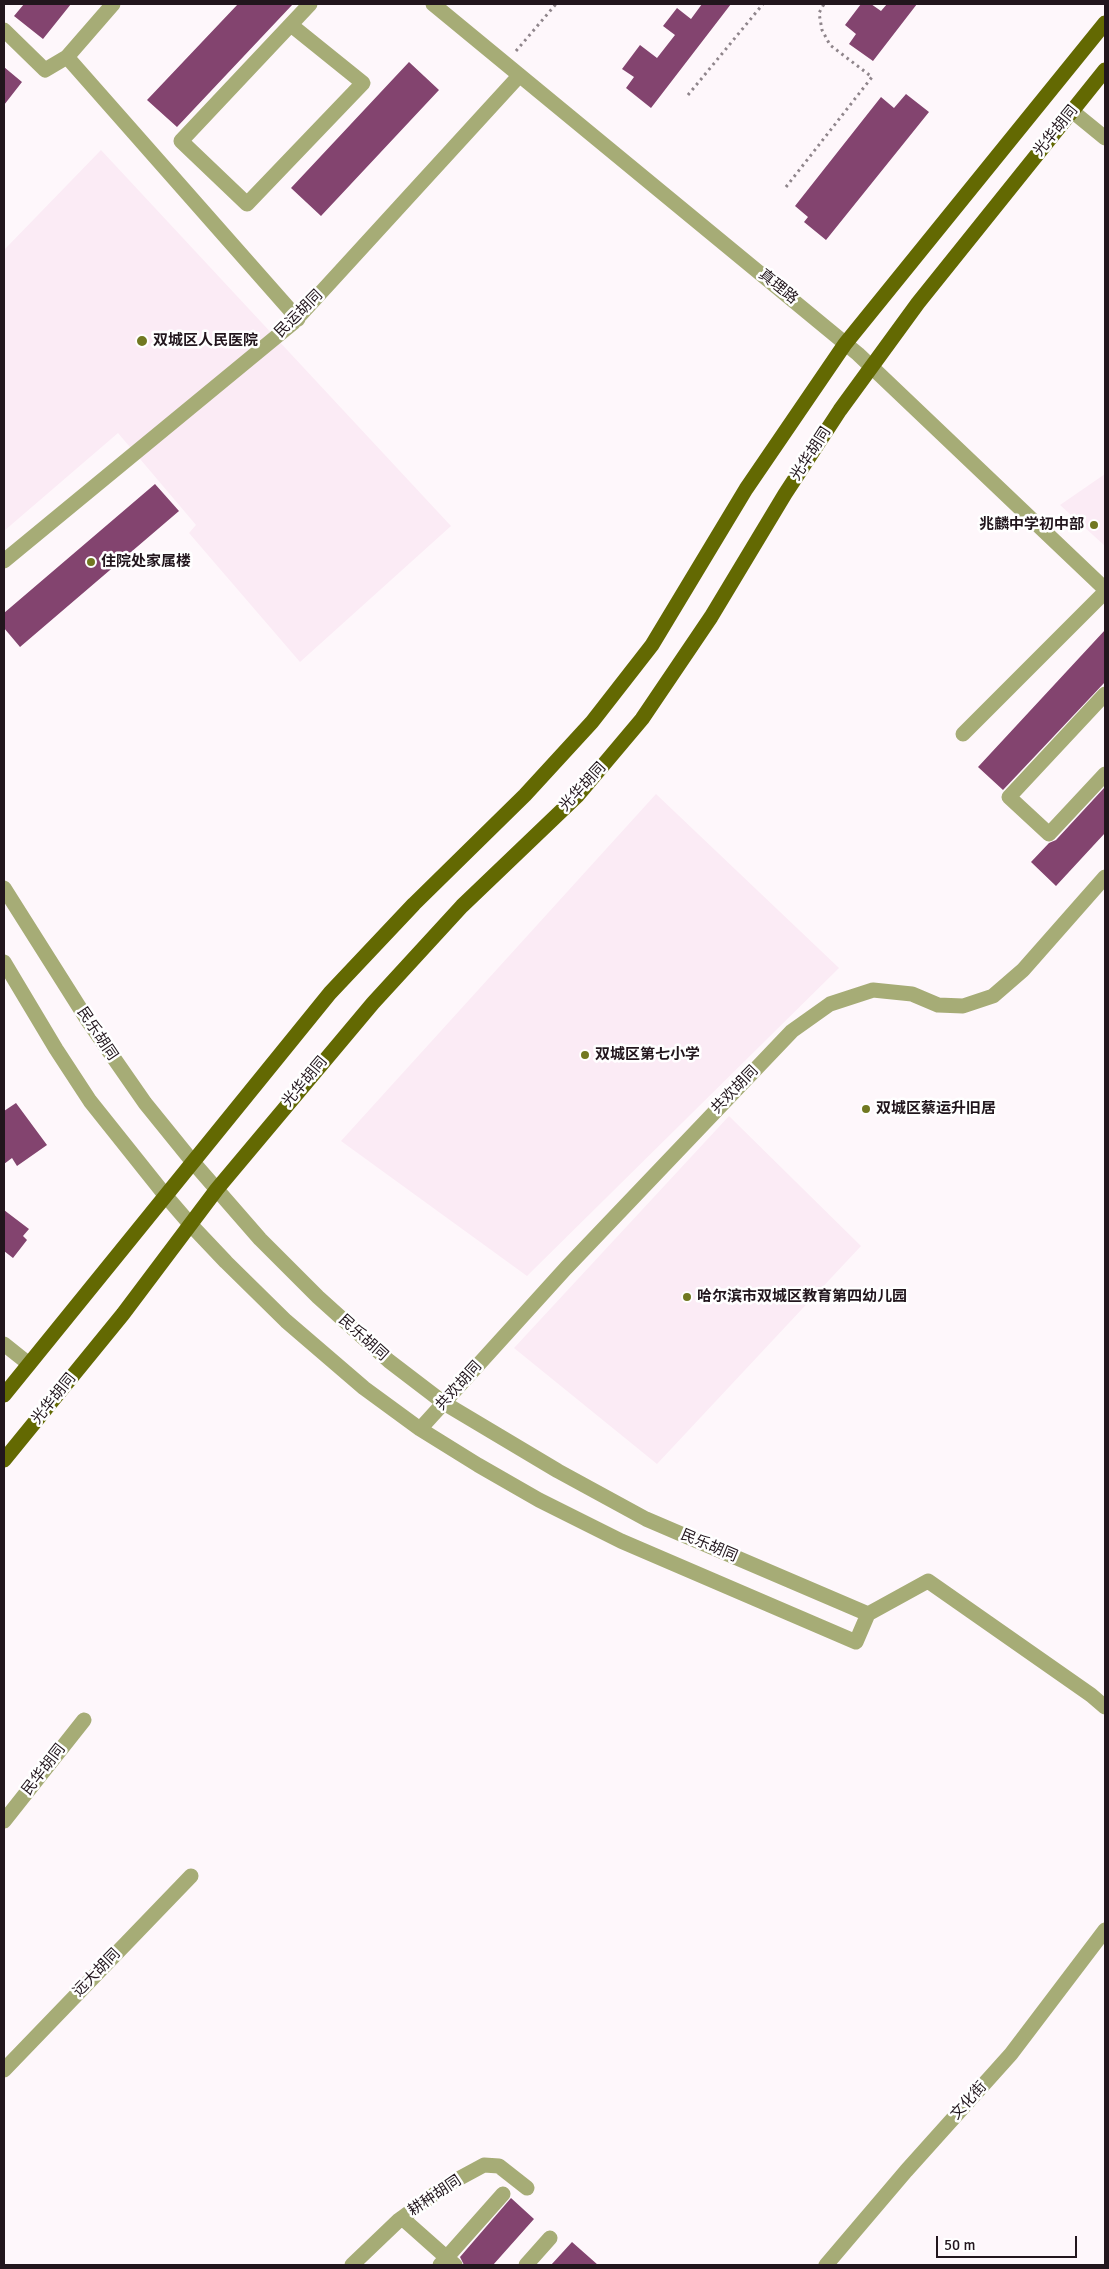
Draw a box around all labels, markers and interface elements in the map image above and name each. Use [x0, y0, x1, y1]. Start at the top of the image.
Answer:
street label: 光华胡同 [1030, 102, 1082, 160]
street label: 真理路 [755, 266, 801, 308]
street label: 民运胡同 [271, 286, 327, 342]
place label: 双城区人民医院 [153, 332, 258, 350]
marker: 双城区人民医院 [135, 334, 149, 348]
street label: 光华胡同 [787, 424, 835, 484]
place label: 兆麟中学初中部 [979, 516, 1084, 534]
marker: 兆麟中学初中部 [1088, 519, 1100, 531]
place label: 住院处家属楼 [101, 553, 191, 571]
marker: 住院处家属楼 [85, 556, 97, 568]
street label: 光华胡同 [556, 759, 610, 815]
street label: 民乐胡同 [73, 1004, 121, 1064]
place label: 双城区第七小学 [595, 1046, 700, 1064]
marker: 双城区第七小学 [579, 1049, 591, 1061]
street label: 光华胡同 [279, 1053, 331, 1111]
street label: 共欢胡同 [708, 1062, 762, 1118]
place label: 双城区蔡运升旧居 [876, 1100, 996, 1118]
marker: 双城区蔡运升旧居 [860, 1103, 872, 1115]
place label: 哈尔滨市双城区教育第四幼儿园 [697, 1288, 907, 1306]
marker: 哈尔滨市双城区教育第四幼儿园 [681, 1291, 693, 1303]
street label: 民乐胡同 [335, 1311, 391, 1365]
street label: 共欢胡同 [432, 1358, 486, 1414]
street label: 光华胡同 [28, 1370, 80, 1428]
street label: 民乐胡同 [678, 1526, 740, 1566]
street label: 民华胡同 [18, 1741, 70, 1799]
street label: 远大胡同 [70, 1945, 124, 2001]
street label: 文化街 [947, 2078, 991, 2124]
street label: 耕种胡同 [405, 2172, 465, 2220]
scale bar [939, 2226, 1080, 2258]
text: 50 m [944, 2236, 975, 2254]

